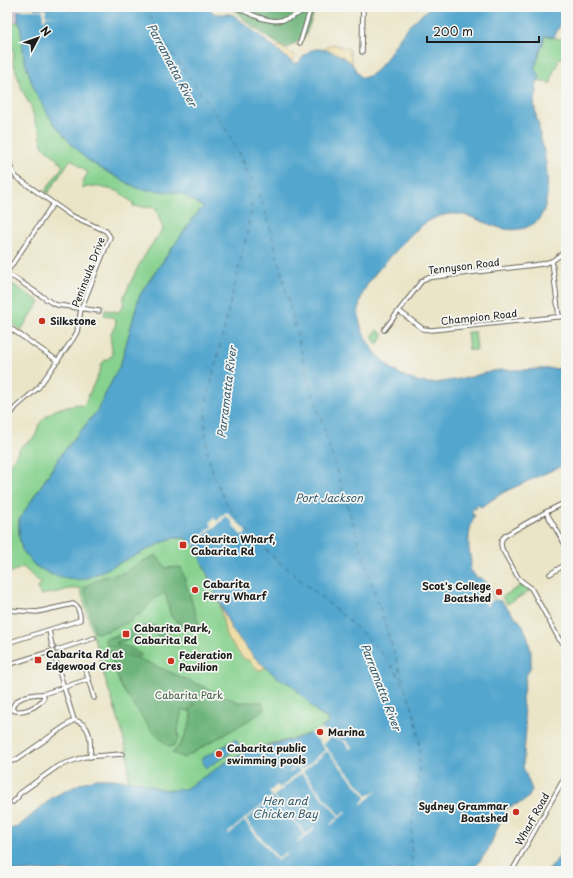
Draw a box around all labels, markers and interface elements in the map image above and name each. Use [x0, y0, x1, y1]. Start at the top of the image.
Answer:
north arrow [18, 18, 58, 58]
scale bar [427, 18, 539, 44]
water label: Parramatta River [143, 20, 202, 111]
text: N [37, 22, 55, 40]
text: 200 m [433, 22, 473, 40]
street label: Peninsula Drive [67, 234, 108, 309]
street label: Tennyson Road [427, 254, 501, 278]
street label: Champion Road [440, 305, 518, 328]
place label: Silkstone [50, 313, 97, 328]
marker: Silkstone [37, 316, 47, 326]
water label: Parramatta River [212, 343, 241, 439]
water label: Port Jackson [295, 489, 363, 506]
place label: Cabarita Wharf, Cabarita Rd [191, 531, 275, 558]
marker: Cabarita Wharf, Cabarita Rd [178, 540, 188, 550]
place label: Cabarita Ferry Wharf [203, 576, 267, 603]
place label: Scot's College Boatshed [422, 578, 492, 605]
marker: Cabarita Ferry Wharf [190, 585, 200, 595]
marker: Scot's College Boatshed [494, 587, 504, 597]
place label: Cabarita Park, Cabarita Rd [134, 620, 211, 647]
marker: Cabarita Park, Cabarita Rd [121, 629, 131, 639]
water label: Parramatta River [357, 641, 407, 735]
place label: Cabarita Rd at Edgewood Cres [46, 646, 124, 673]
place label: Federation Pavilion [179, 647, 232, 674]
marker: Cabarita Rd at Edgewood Cres [33, 655, 43, 665]
marker: Federation Pavilion [166, 656, 176, 666]
park label: Cabarita Park [155, 687, 223, 702]
place label: Marina [328, 724, 365, 739]
marker: Marina [315, 727, 325, 737]
place label: Cabarita public swimming pools [227, 740, 307, 767]
marker: Cabarita public swimming pools [214, 749, 224, 759]
street label: Wharf Road [511, 789, 552, 848]
water label: Hen and Chicken Bay [252, 792, 318, 822]
place label: Sydney Grammar Boatshed [418, 798, 509, 825]
marker: Sydney Grammar Boatshed [511, 807, 521, 817]

